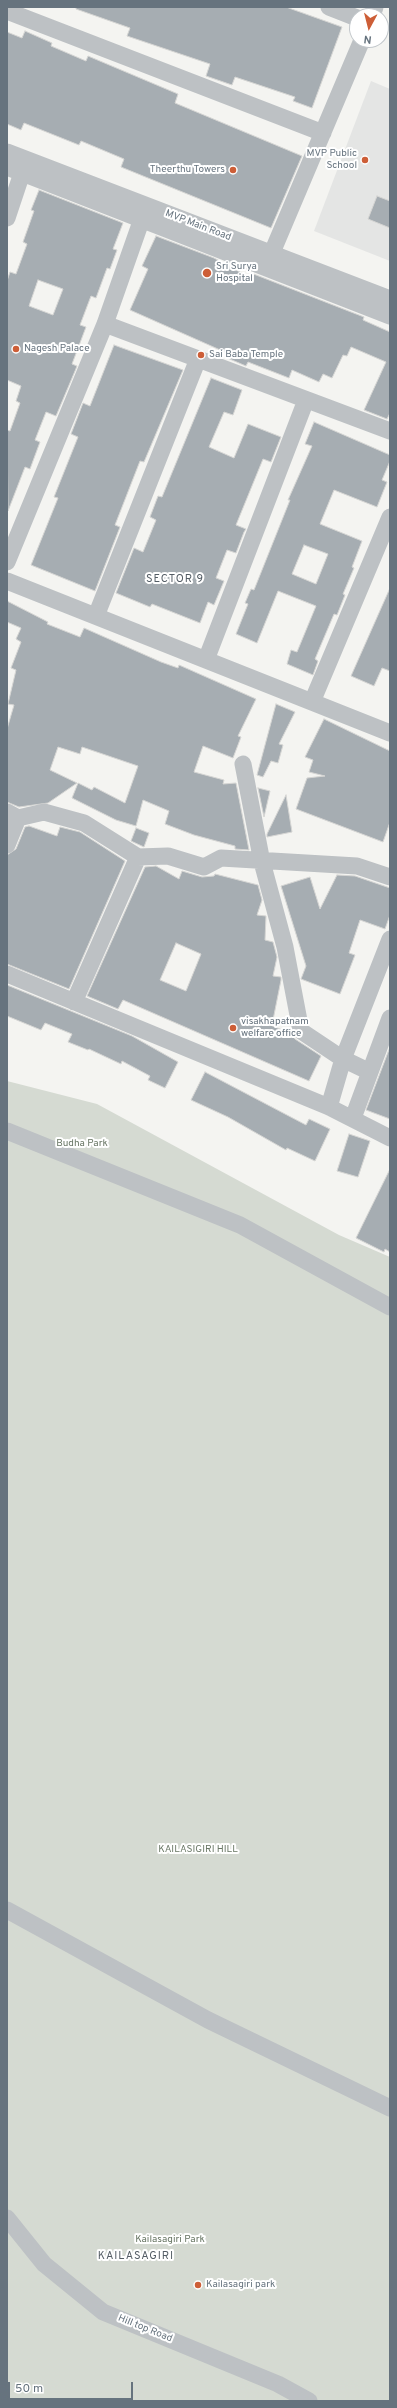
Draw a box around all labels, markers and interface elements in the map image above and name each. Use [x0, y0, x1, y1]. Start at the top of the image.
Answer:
north arrow [349, 8, 389, 48]
text: N [363, 31, 372, 46]
place label: MVP Public School [306, 148, 357, 172]
marker: MVP Public School [360, 155, 370, 165]
place label: Theerthu Towers [150, 164, 225, 176]
marker: Theerthu Towers [228, 165, 238, 175]
street label: MVP Main Road [163, 208, 233, 244]
place label: Sri Surya Hospital [216, 261, 257, 284]
marker: Sri Surya Hospital [201, 267, 213, 279]
place label: Nagesh Palace [24, 343, 90, 355]
marker: Nagesh Palace [11, 344, 21, 354]
place label: Sai Baba Temple [209, 349, 283, 361]
marker: Sai Baba Temple [196, 350, 206, 360]
district label: SECTOR 9 [146, 573, 204, 587]
place label: visakhapatnam welfare office [241, 1016, 309, 1040]
marker: visakhapatnam welfare office [228, 1023, 238, 1033]
park label: Budha Park [56, 1138, 108, 1150]
park label: KAILASIGIRI HILL [158, 1844, 238, 1856]
park label: Kailasagiri Park [135, 2234, 205, 2246]
district label: KAILASAGIRI [98, 2250, 174, 2264]
place label: Kailasagiri park [206, 2279, 275, 2291]
marker: Kailasagiri park [193, 2280, 203, 2290]
street label: Hill top Road [116, 2313, 174, 2345]
scale bar [10, 2374, 135, 2400]
text: 50 m [15, 2381, 43, 2397]

